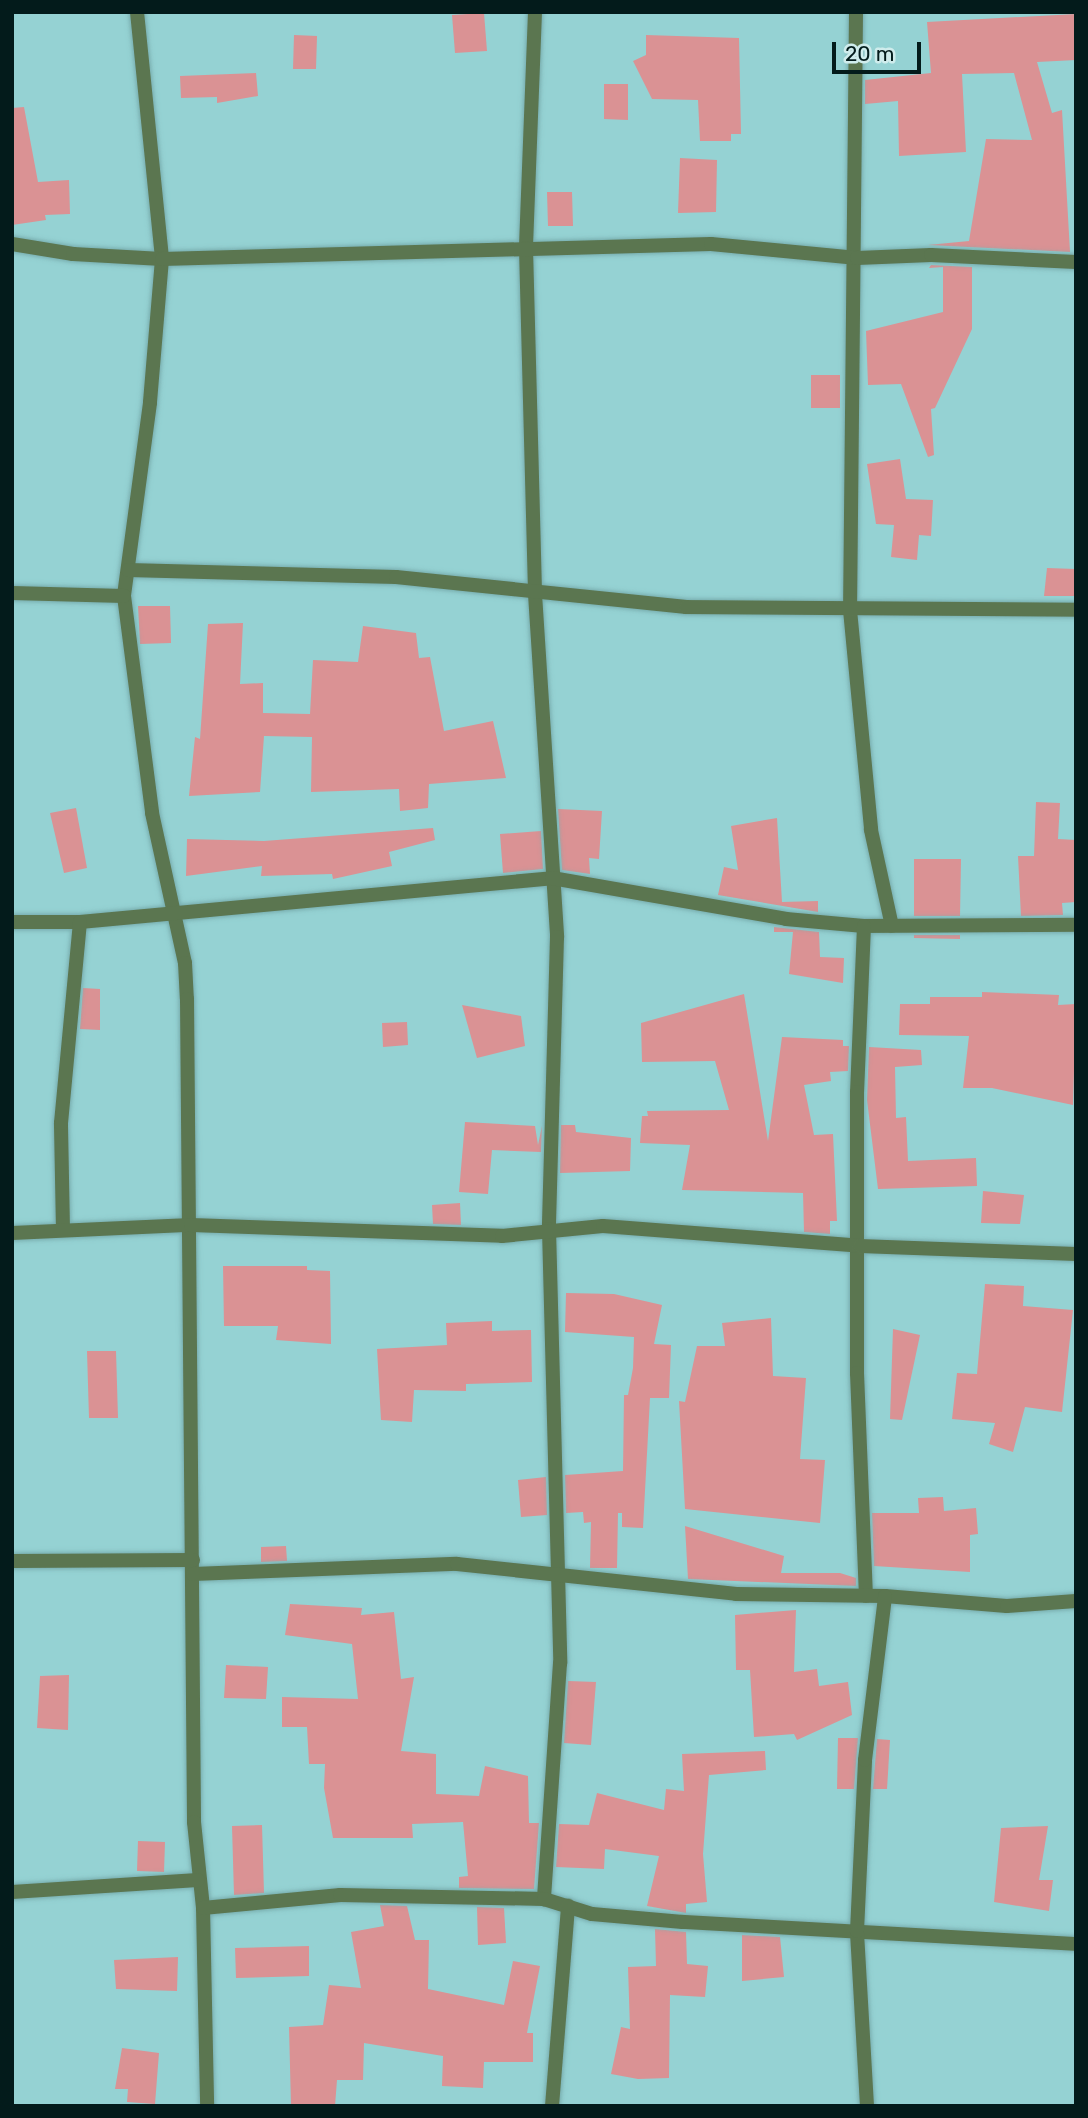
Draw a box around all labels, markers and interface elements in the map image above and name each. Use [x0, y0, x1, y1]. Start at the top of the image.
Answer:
scale bar [836, 28, 925, 72]
text: 20 m [845, 41, 894, 66]

